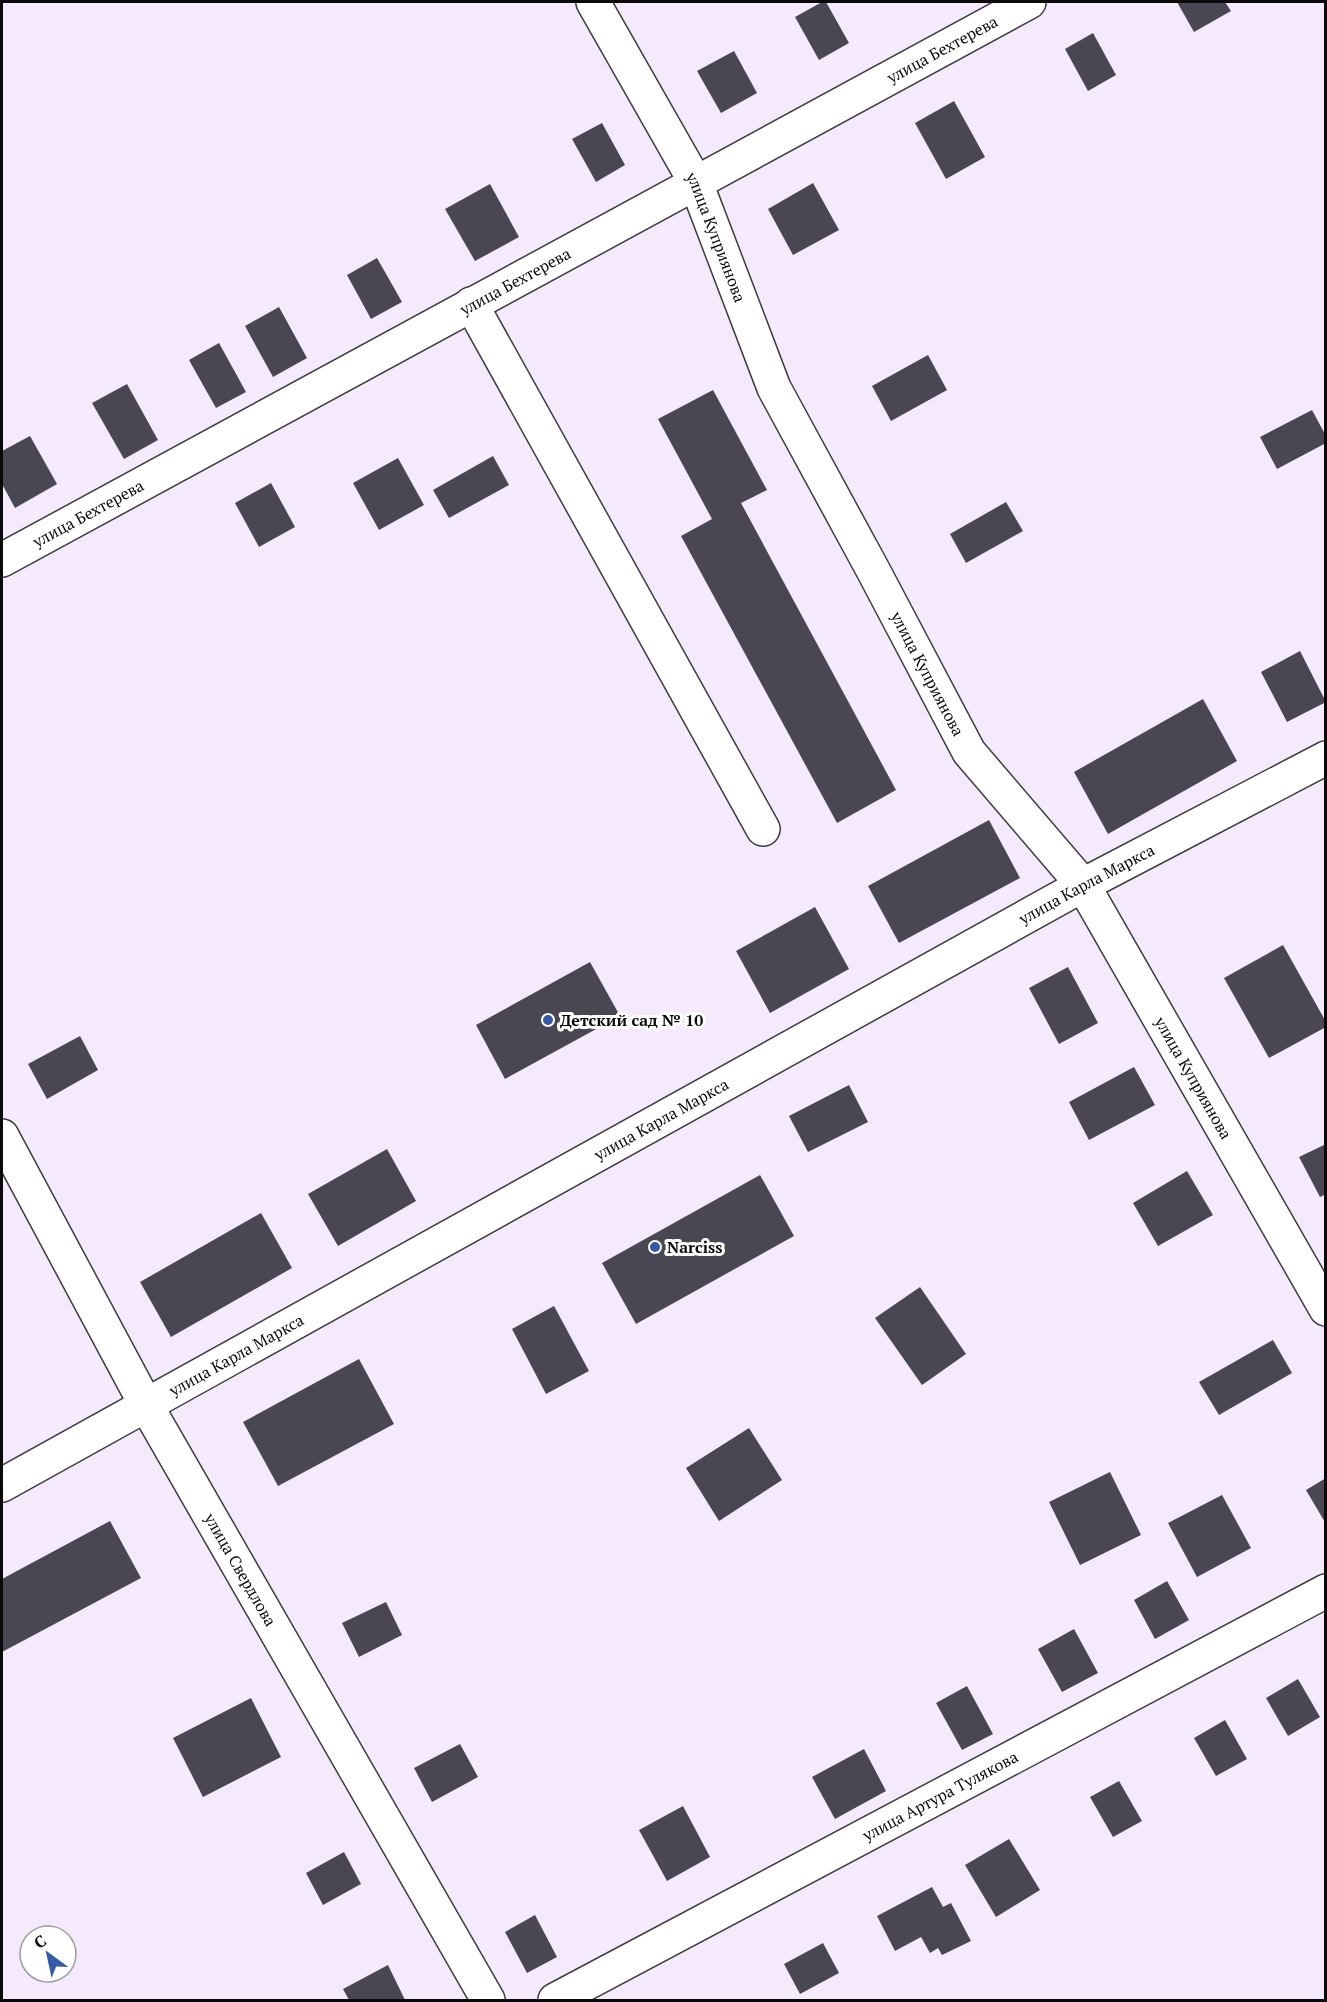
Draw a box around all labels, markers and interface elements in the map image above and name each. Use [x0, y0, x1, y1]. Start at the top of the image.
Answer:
street label: улица Бехтерева [882, 10, 1002, 89]
street label: улица Куприянова [680, 167, 751, 305]
street label: улица Бехтерева [455, 242, 575, 321]
street label: улица Бехтерева [28, 474, 147, 553]
street label: улица Куприянова [885, 607, 970, 740]
street label: улица Карла Маркса [1014, 839, 1158, 930]
place label: Детский сад № 10 [560, 1009, 703, 1031]
street label: улица Куприянова [1149, 1012, 1237, 1143]
marker: Детский сад № 10 [541, 1013, 555, 1027]
street label: улица Карла Маркса [589, 1073, 733, 1166]
place label: Narciss [667, 1236, 722, 1258]
marker: Narciss [648, 1240, 662, 1254]
street label: улица Карла Маркса [164, 1309, 308, 1402]
street label: улица Свердлова [199, 1508, 282, 1630]
street label: улица Артура Тулякова [858, 1745, 1022, 1846]
north arrow [18, 1924, 78, 1984]
text: С [29, 1929, 50, 1953]

